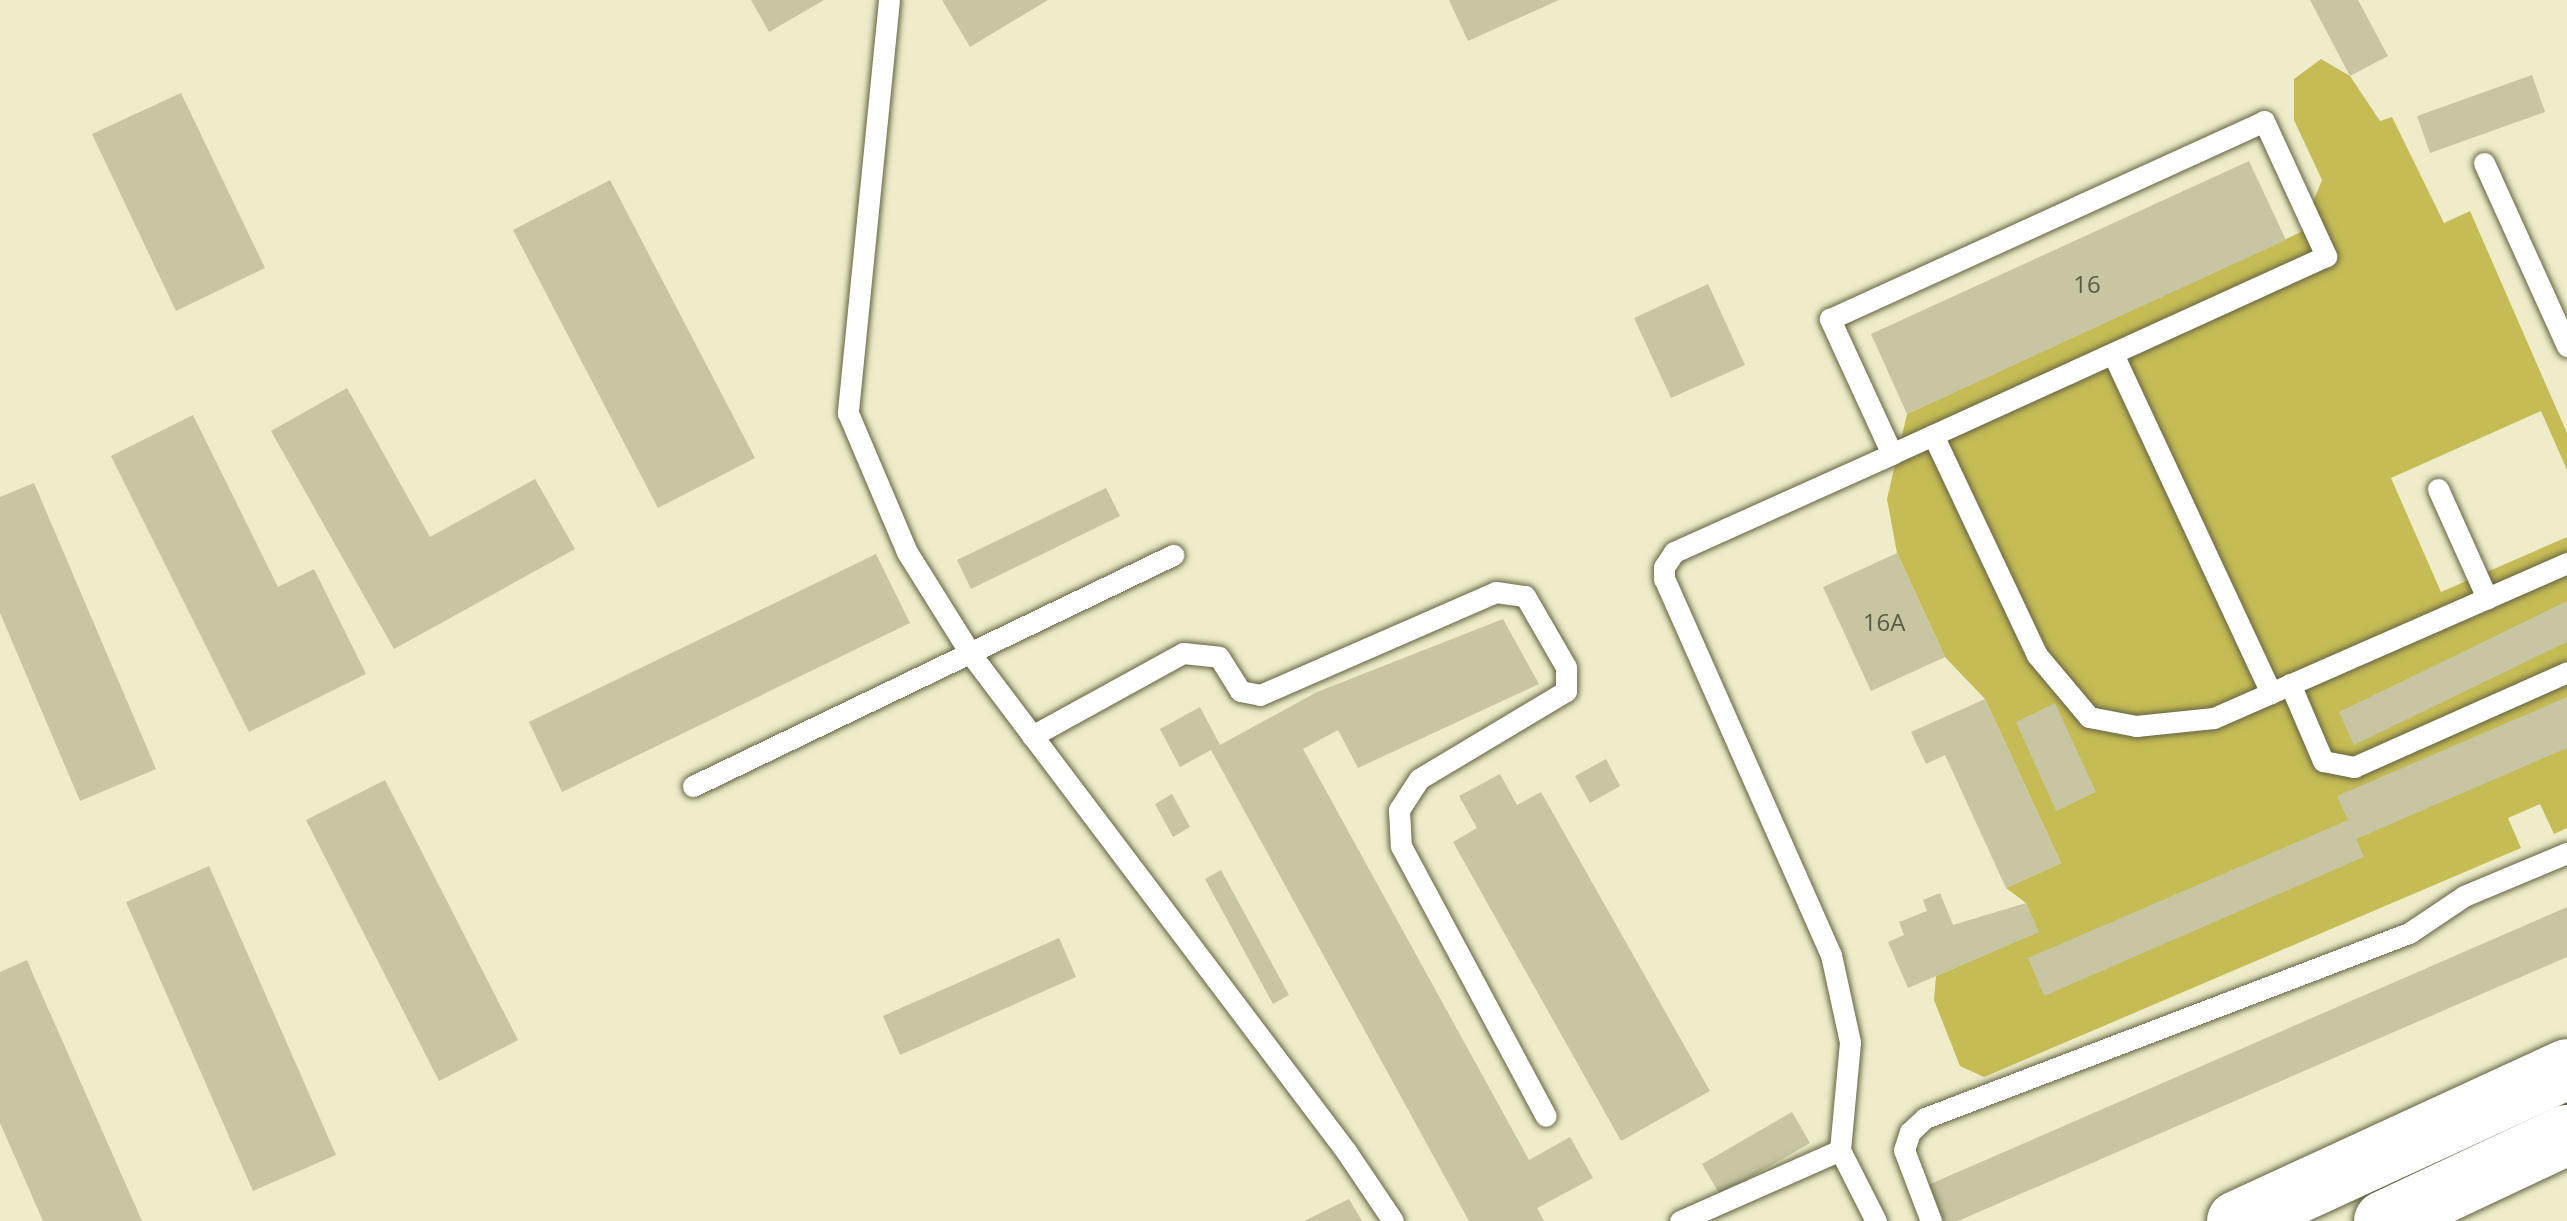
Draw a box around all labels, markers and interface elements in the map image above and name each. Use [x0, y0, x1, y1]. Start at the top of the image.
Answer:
house number: 16 [2073, 270, 2101, 298]
house number: 16А [1863, 608, 1905, 636]

